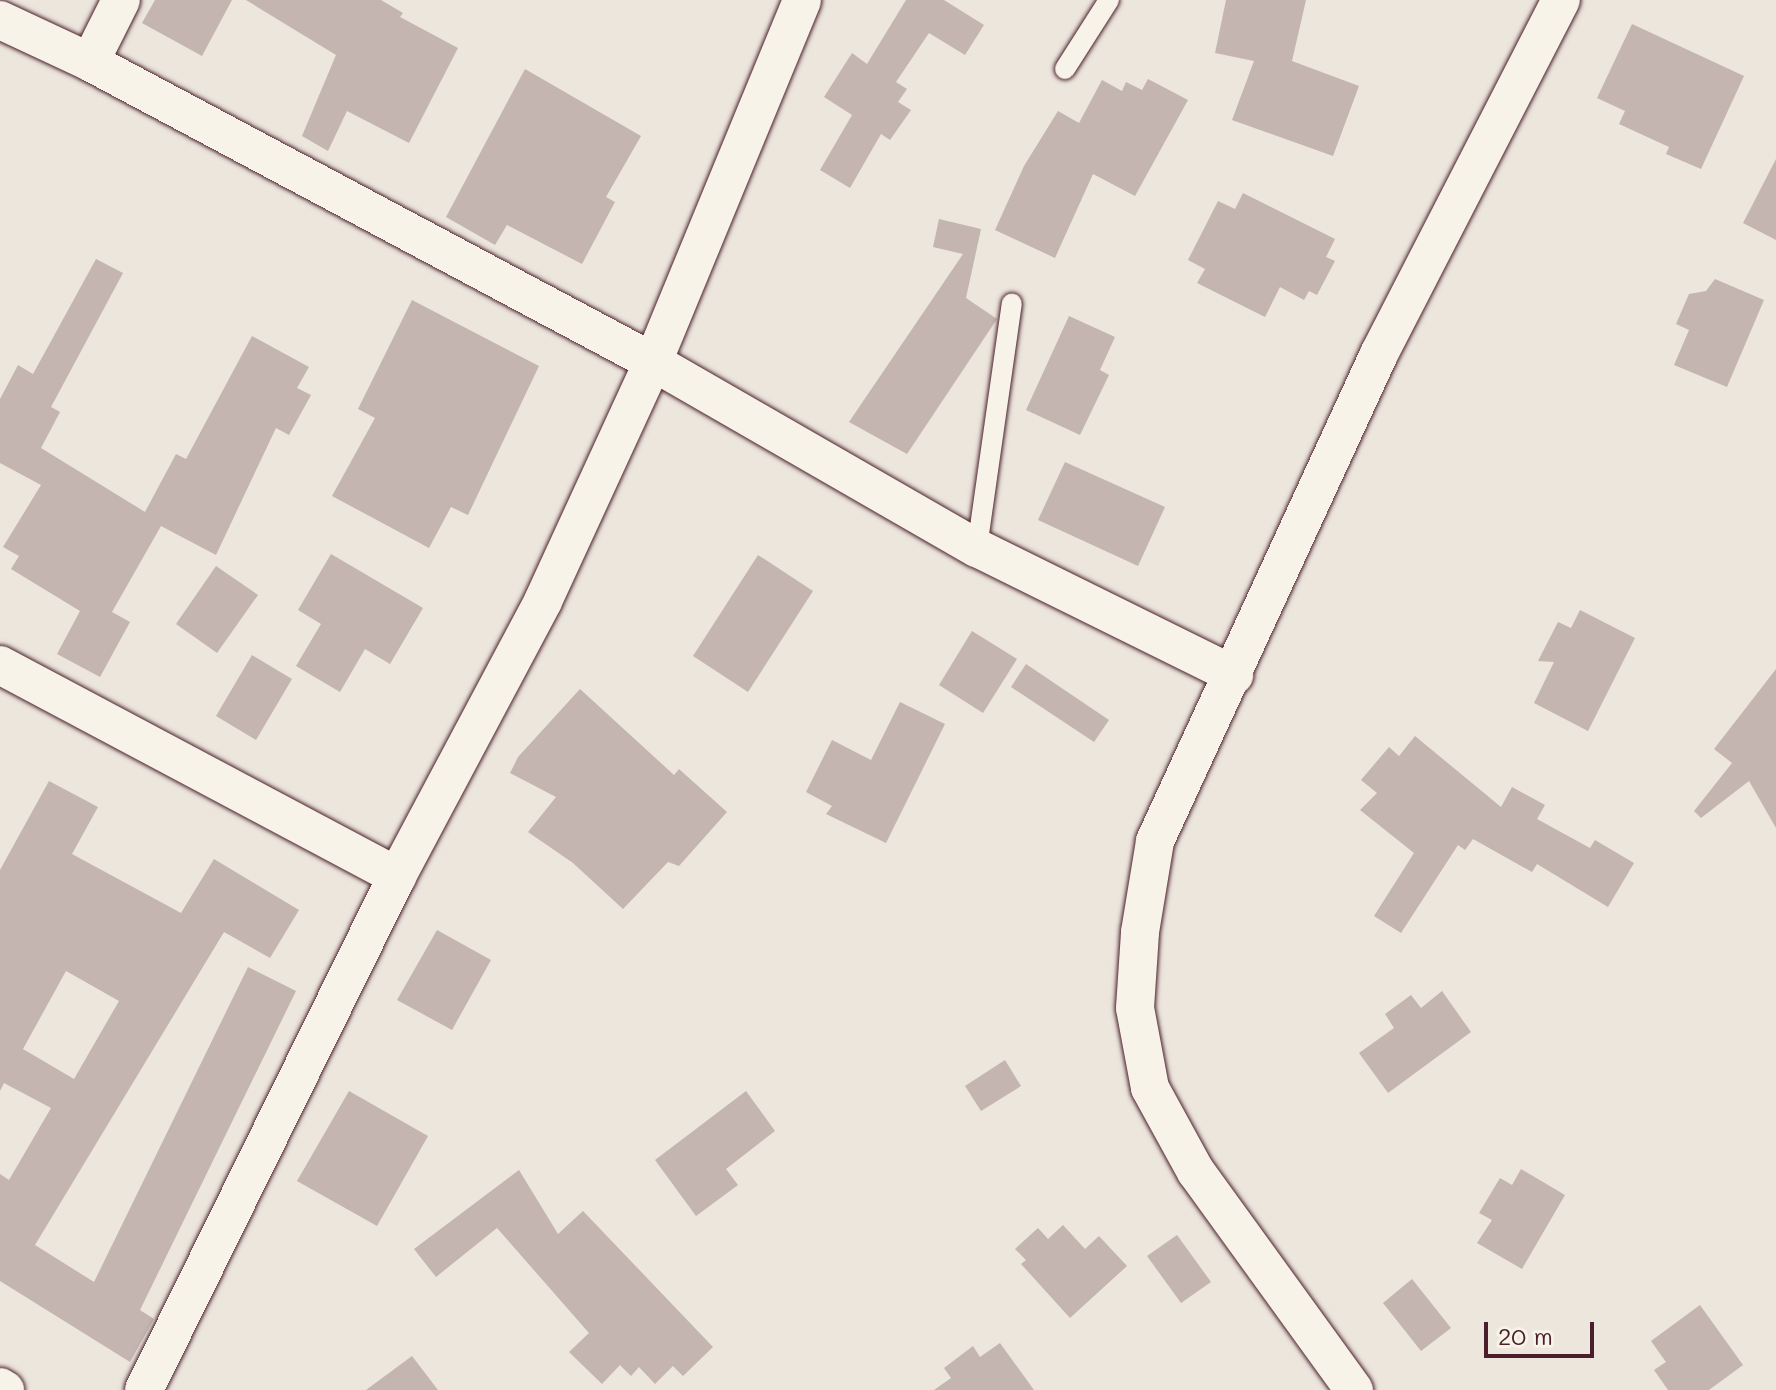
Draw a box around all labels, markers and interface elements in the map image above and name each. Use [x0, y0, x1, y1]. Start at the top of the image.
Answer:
scale bar [1488, 1306, 1598, 1356]
text: 20 m [1498, 1320, 1553, 1351]

